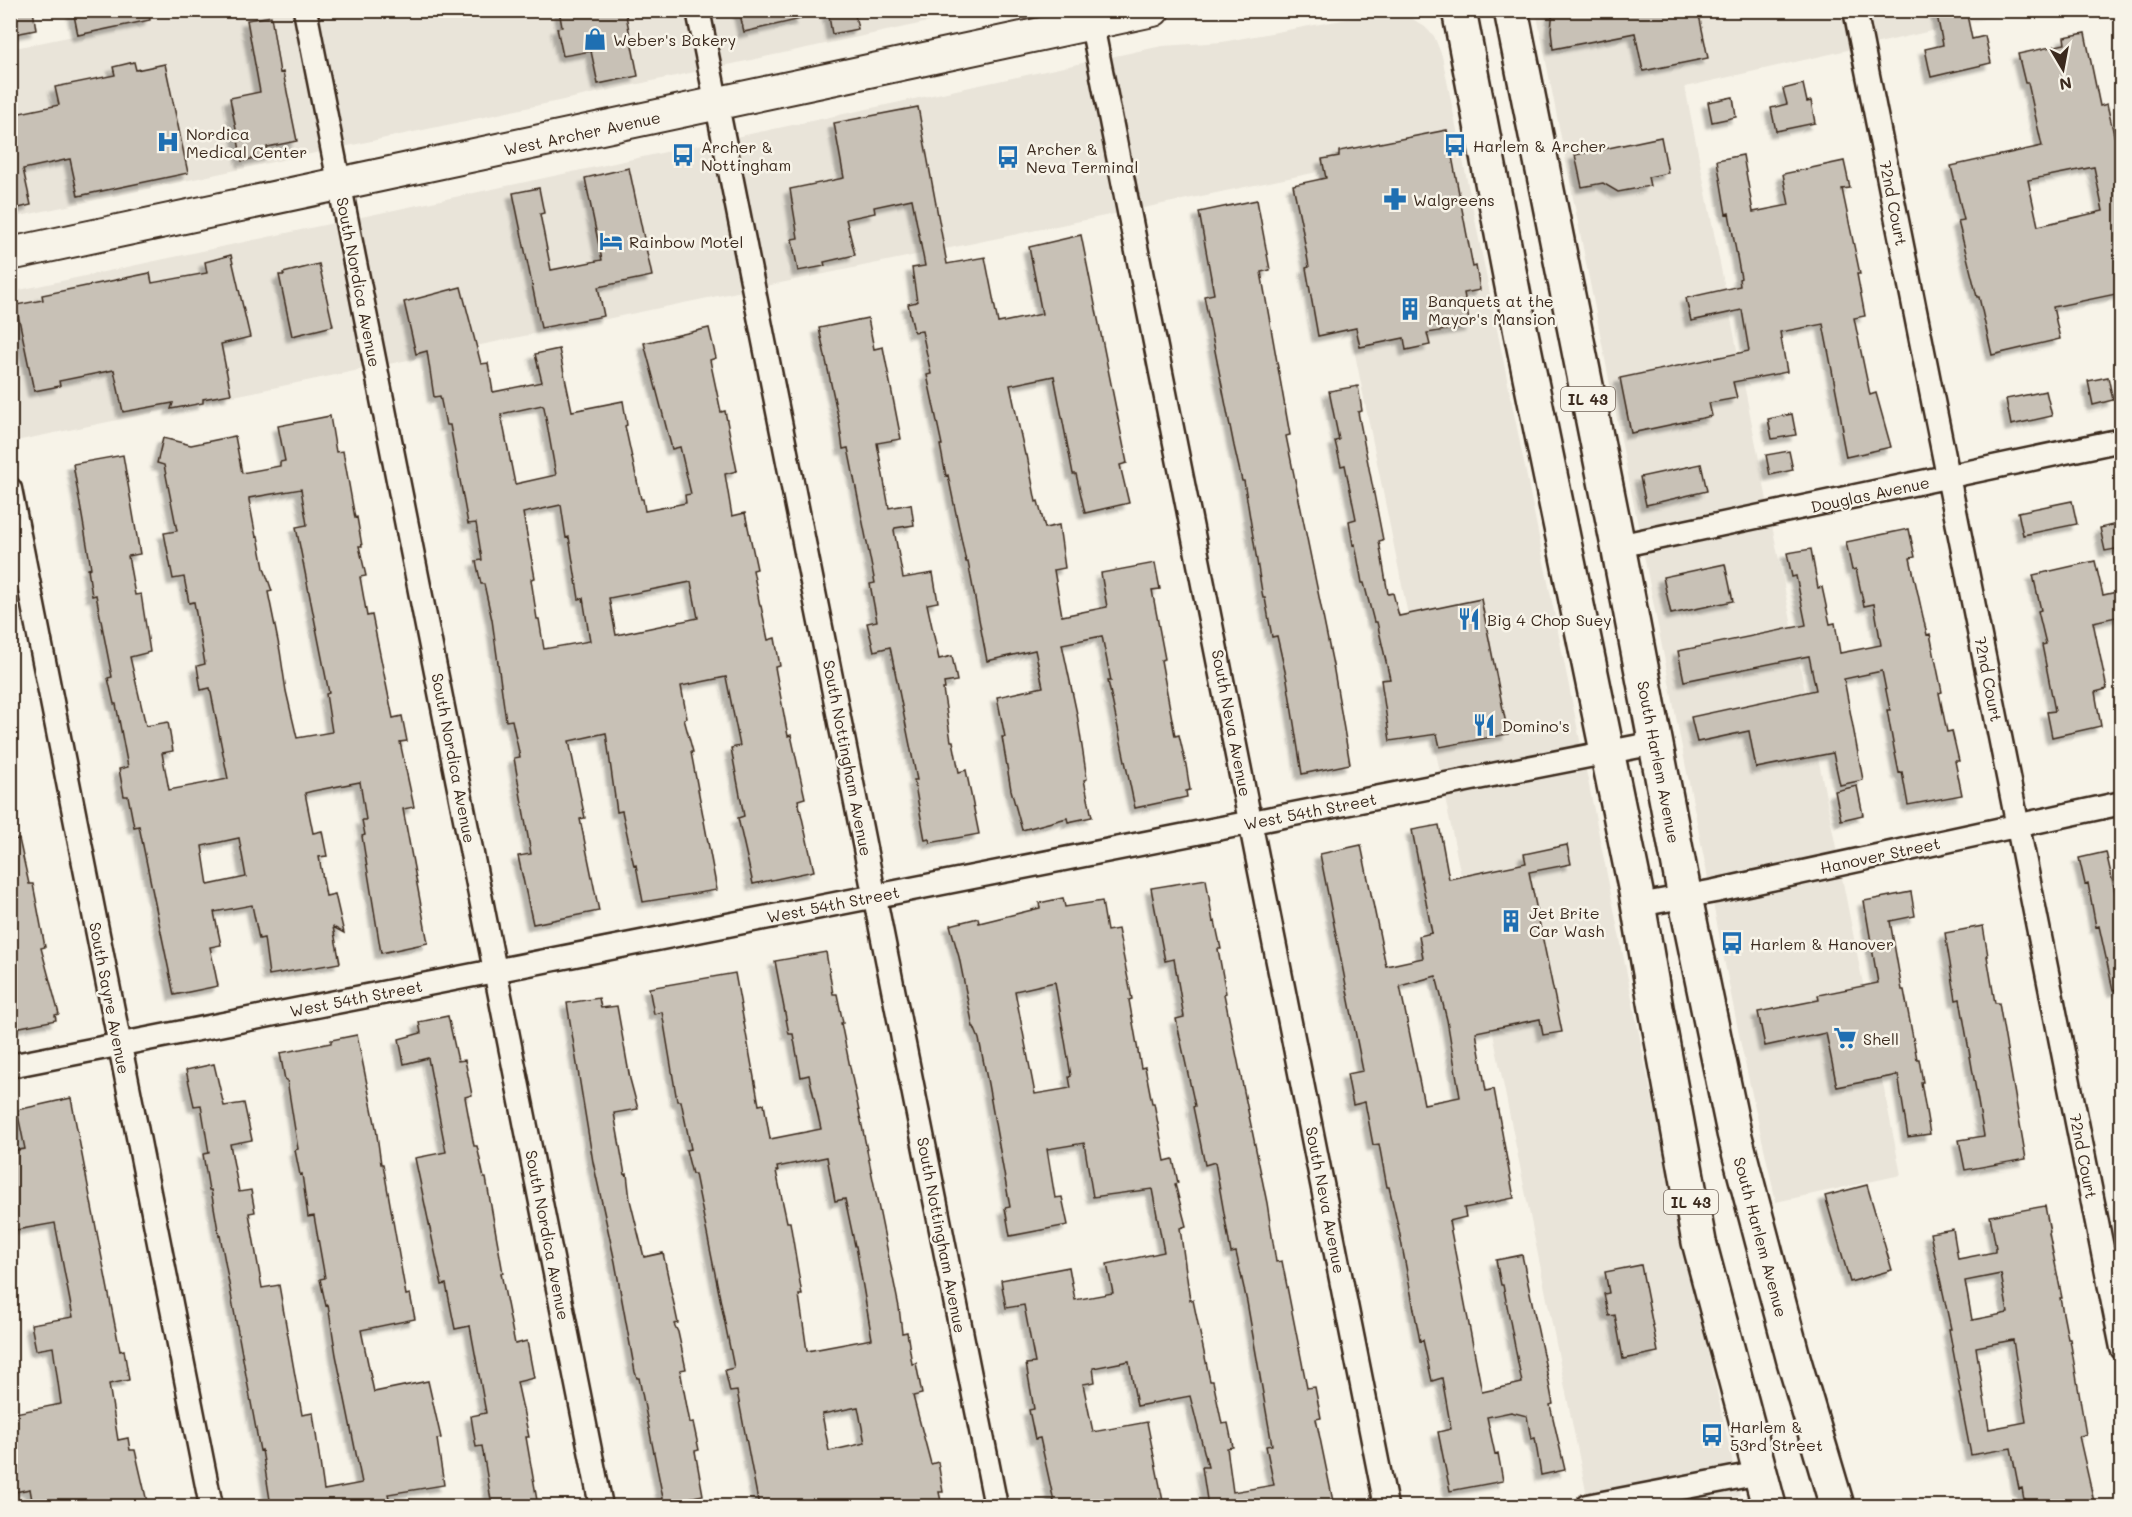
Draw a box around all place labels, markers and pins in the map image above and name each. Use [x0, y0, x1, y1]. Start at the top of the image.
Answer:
shop icon: Weber's Bakery [582, 26, 608, 52]
place label: Weber's Bakery [613, 29, 736, 50]
place label: Nordica Medical Center [186, 123, 307, 162]
hospital icon: Nordica Medical Center [155, 129, 181, 155]
bus stop icon: Harlem & Archer [1442, 132, 1468, 158]
place label: Harlem & Archer [1473, 135, 1606, 156]
place label: Archer & Nottingham [701, 136, 791, 175]
place label: Archer & Neva Terminal [1026, 138, 1139, 177]
bus stop icon: Archer & Nottingham [670, 142, 696, 168]
bus stop icon: Archer & Neva Terminal [995, 144, 1021, 170]
pharmacy icon: Walgreens [1382, 186, 1408, 212]
place label: Walgreens [1413, 189, 1495, 210]
hotel icon: Rainbow Motel [598, 228, 624, 254]
place label: Rainbow Motel [629, 231, 743, 252]
place label: Banquets at the Mayor's Mansion [1428, 290, 1556, 329]
building icon: Banquets at the Mayor's Mansion [1397, 296, 1423, 322]
restaurant icon: Big 4 Chop Suey [1456, 606, 1482, 632]
place label: Big 4 Chop Suey [1487, 609, 1612, 630]
restaurant icon: Domino's [1471, 712, 1497, 738]
place label: Domino's [1502, 715, 1570, 736]
place label: Jet Brite Car Wash [1529, 902, 1604, 941]
building icon: Jet Brite Car Wash [1498, 908, 1524, 934]
bus stop icon: Harlem & Hanover [1719, 930, 1745, 956]
place label: Harlem & Hanover [1750, 933, 1894, 954]
supermarket icon: Shell [1832, 1025, 1858, 1051]
place label: Shell [1863, 1028, 1899, 1049]
place label: Harlem & 53rd Street [1730, 1416, 1823, 1455]
bus stop icon: Harlem & 53rd Street [1699, 1422, 1725, 1448]

